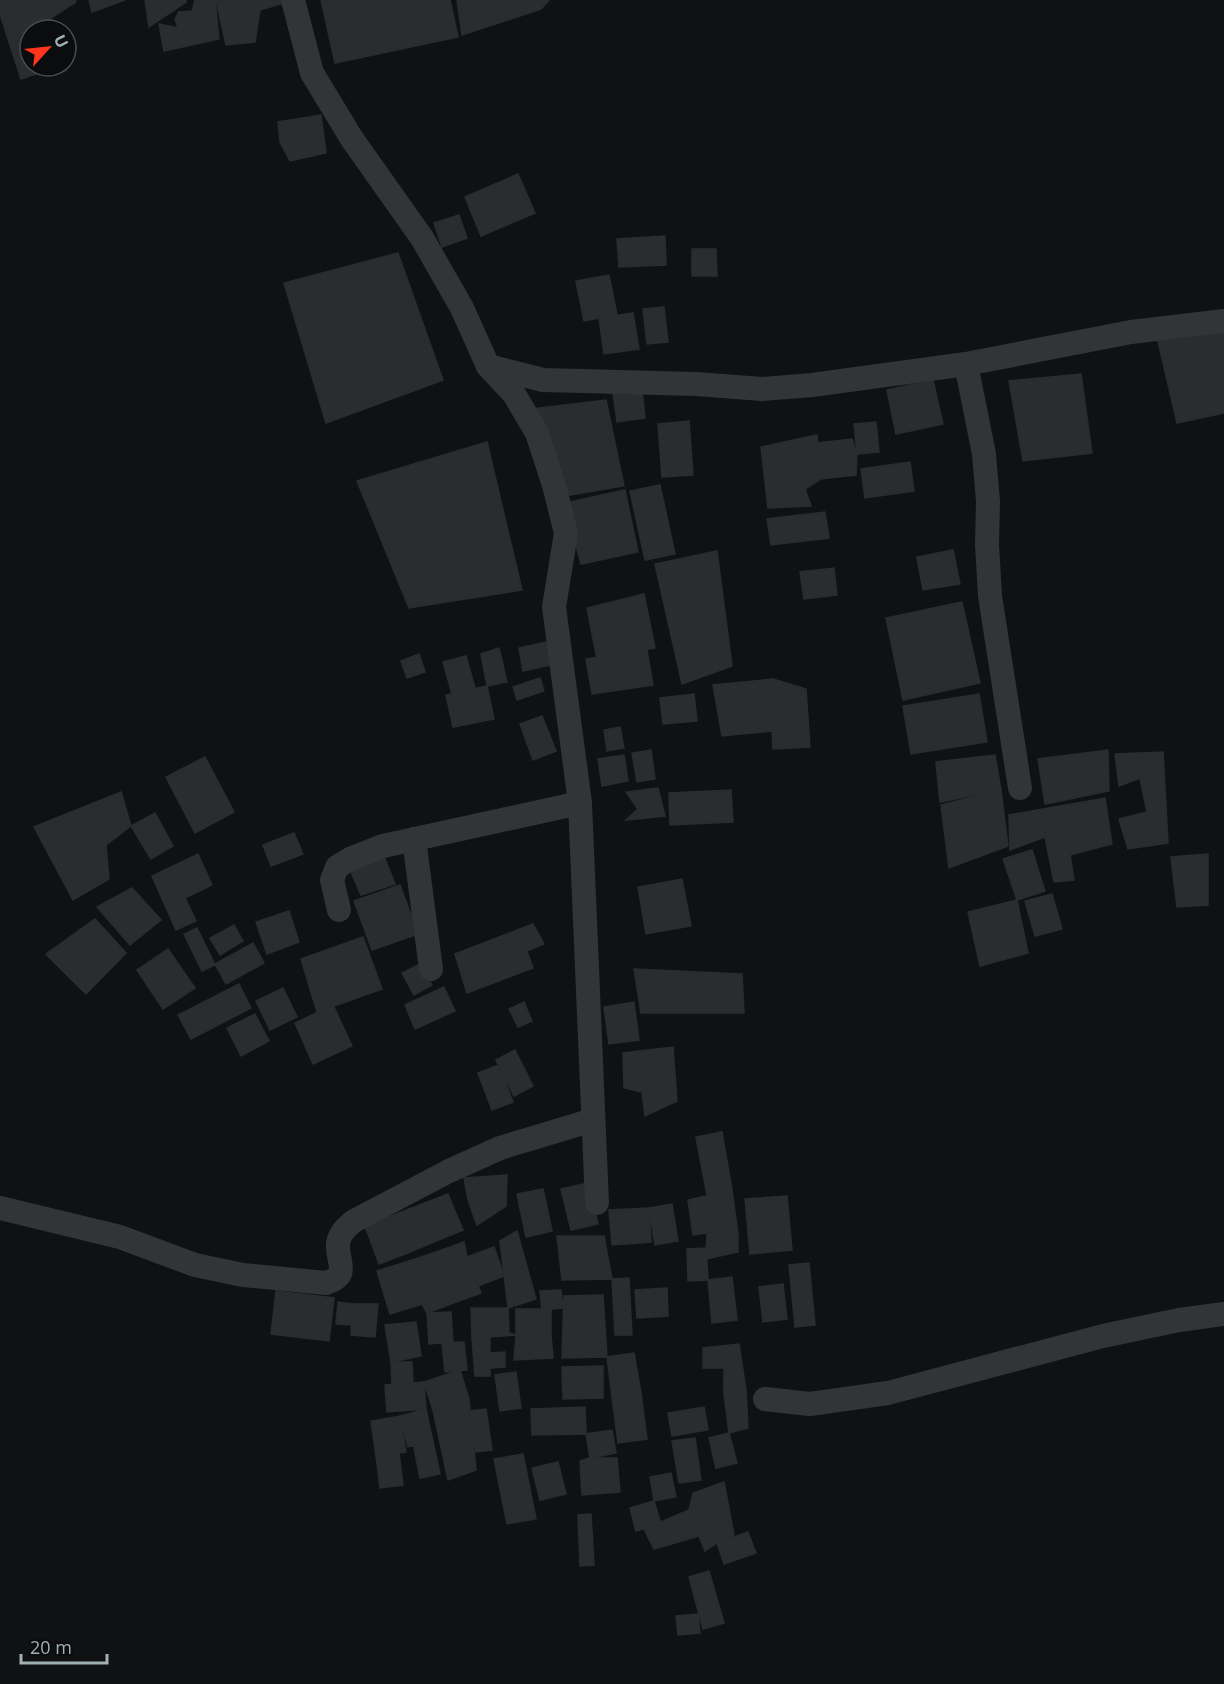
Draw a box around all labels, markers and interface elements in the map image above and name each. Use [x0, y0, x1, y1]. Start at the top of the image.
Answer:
north arrow [18, 18, 78, 78]
text: U [49, 31, 74, 52]
scale bar [21, 1627, 106, 1665]
text: 20 m [30, 1635, 72, 1659]

